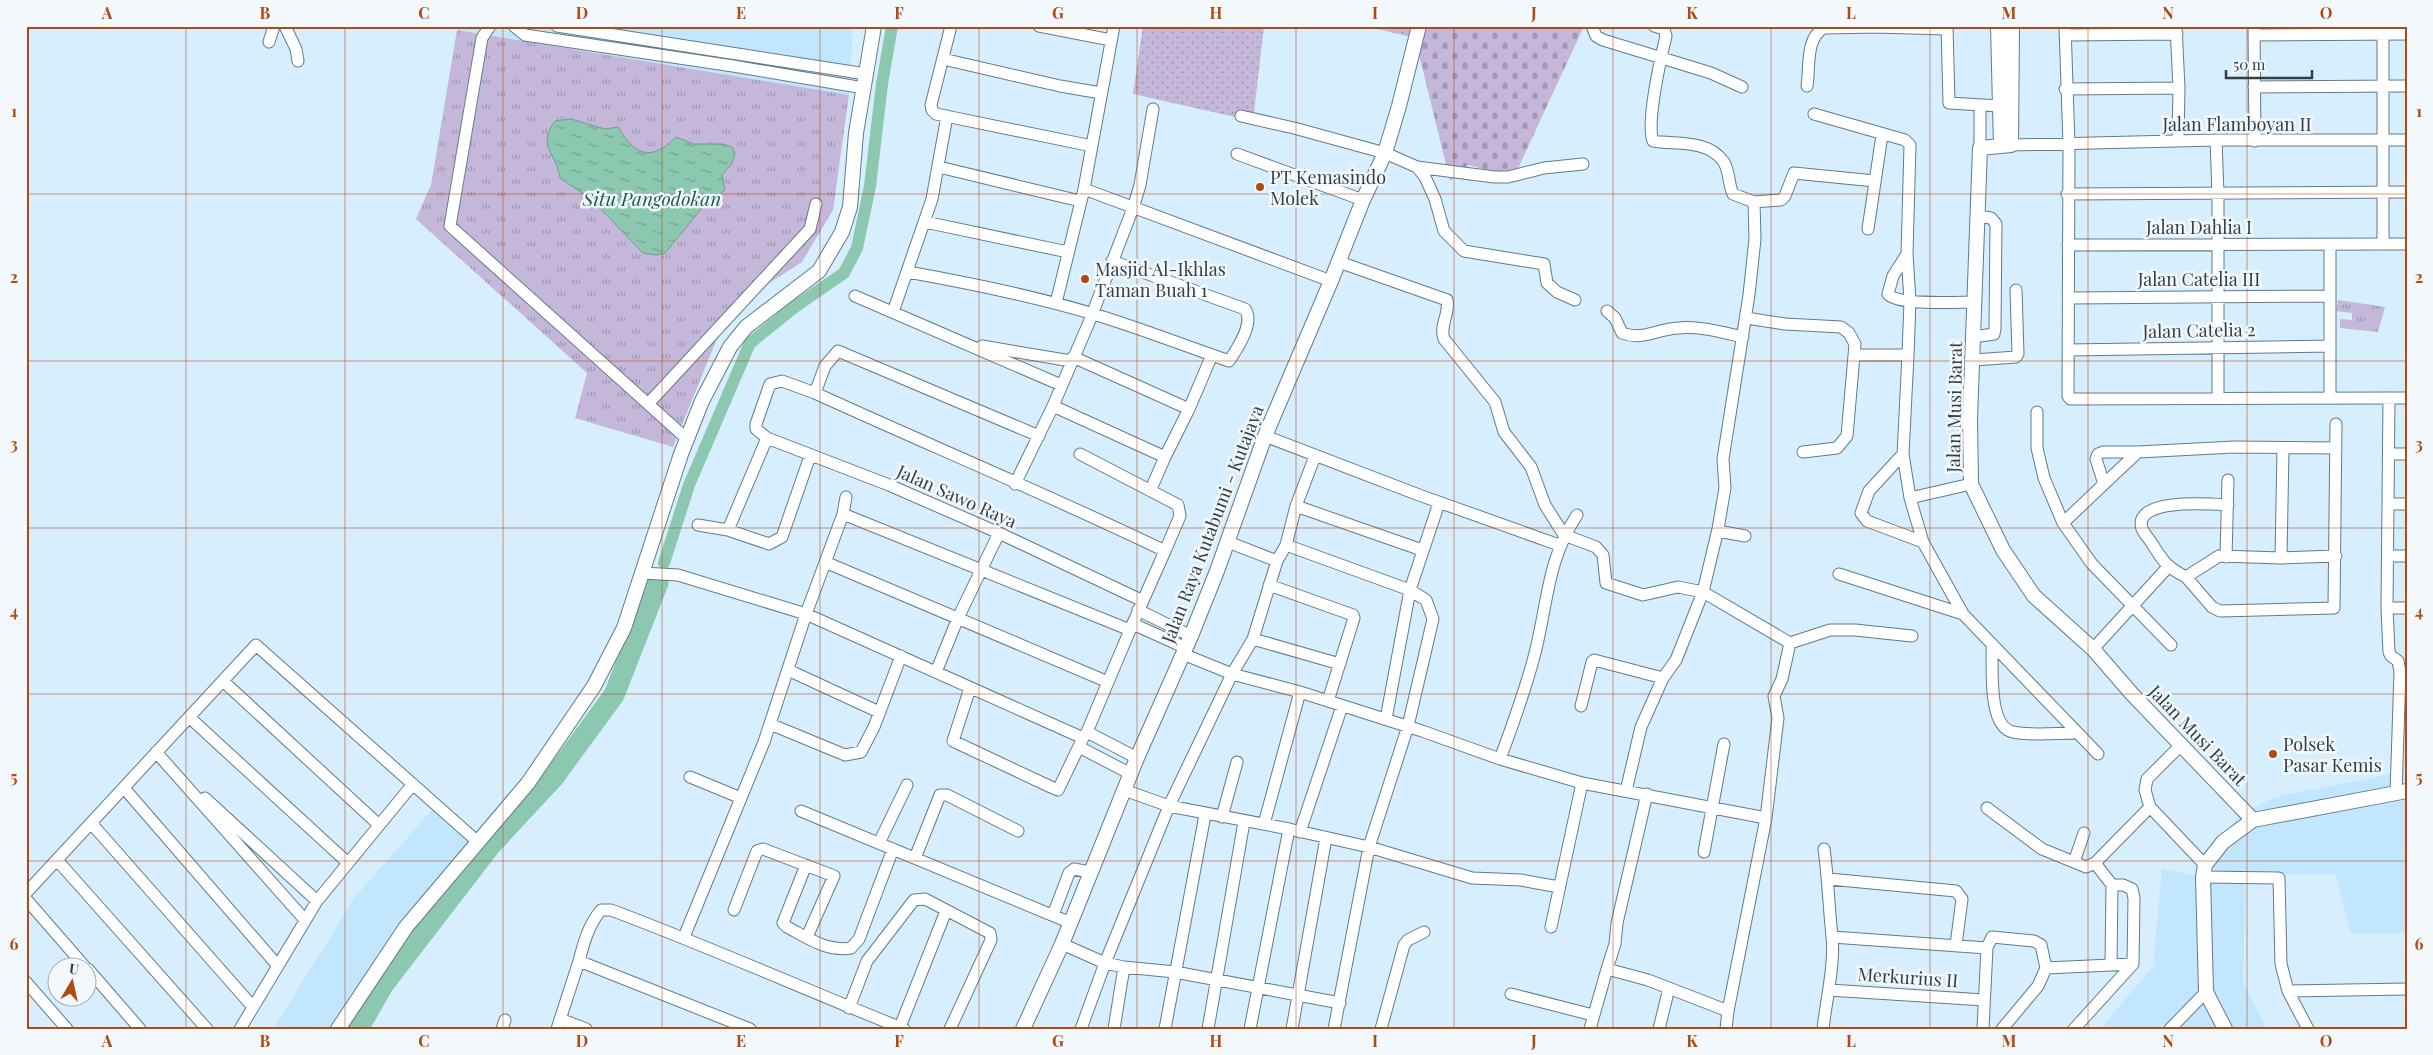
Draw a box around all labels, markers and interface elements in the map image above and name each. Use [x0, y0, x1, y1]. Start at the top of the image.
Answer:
text: A [101, 2, 113, 23]
text: B [260, 2, 271, 23]
text: C [418, 2, 430, 23]
text: D [576, 2, 588, 23]
text: E [736, 2, 746, 23]
text: F [894, 2, 904, 23]
text: G [1052, 2, 1064, 23]
text: H [1210, 2, 1223, 23]
text: I [1372, 2, 1378, 23]
text: J [1530, 2, 1537, 23]
text: K [1686, 2, 1698, 23]
text: L [1846, 2, 1856, 23]
text: M [2002, 2, 2017, 23]
text: N [2162, 2, 2174, 23]
text: O [2320, 2, 2332, 23]
scale bar [2226, 48, 2312, 80]
text: 50 m [2233, 54, 2266, 74]
text: 1 [11, 100, 17, 121]
text: 1 [2416, 100, 2422, 121]
street label: Jalan Flamboyan II [2161, 112, 2312, 136]
place label: PT Kemasindo Molek [1270, 165, 1386, 210]
marker: PT Kemasindo Molek [1254, 181, 1266, 193]
water label: Situ Pangodokan [582, 185, 721, 211]
street label: Jalan Dahlia I [2145, 215, 2252, 239]
place label: Masjid Al-Ikhlas Taman Buah 1 [1095, 257, 1226, 302]
text: 2 [10, 266, 18, 287]
text: 2 [2415, 266, 2423, 287]
street label: Jalan Catelia III [2137, 267, 2260, 291]
marker: Masjid Al-Ikhlas Taman Buah 1 [1079, 273, 1091, 285]
street label: Jalan Catelia 2 [2141, 317, 2256, 343]
street label: Jalan Musi Barat [1941, 341, 1967, 474]
street label: Jalan Raya Kutabumi - Kutajaya [1155, 402, 1269, 647]
text: 3 [10, 433, 18, 454]
text: 3 [2415, 433, 2423, 454]
street label: Jalan Sawo Raya [892, 458, 1021, 533]
text: 4 [10, 600, 18, 621]
text: 4 [2415, 600, 2423, 621]
street label: Jalan Musi Barat [2143, 679, 2253, 791]
place label: Polsek Pasar Kemis [2283, 732, 2382, 777]
marker: Polsek Pasar Kemis [2267, 748, 2279, 760]
text: 5 [10, 766, 18, 787]
text: 5 [2415, 766, 2423, 787]
text: 6 [10, 933, 19, 954]
text: 6 [2415, 933, 2424, 954]
north arrow [48, 958, 98, 1008]
text: U [68, 959, 81, 979]
street label: Merkurius II [1857, 962, 1959, 992]
text: A [101, 1030, 113, 1051]
text: B [260, 1030, 271, 1051]
text: C [418, 1030, 430, 1051]
text: D [576, 1030, 588, 1051]
text: E [736, 1030, 746, 1051]
text: F [894, 1030, 904, 1051]
text: G [1052, 1030, 1064, 1051]
text: H [1210, 1030, 1223, 1051]
text: I [1372, 1030, 1378, 1051]
text: J [1530, 1030, 1537, 1051]
text: K [1686, 1030, 1698, 1051]
text: L [1846, 1030, 1856, 1051]
text: M [2002, 1030, 2017, 1051]
text: N [2162, 1030, 2174, 1051]
text: O [2320, 1030, 2332, 1051]

